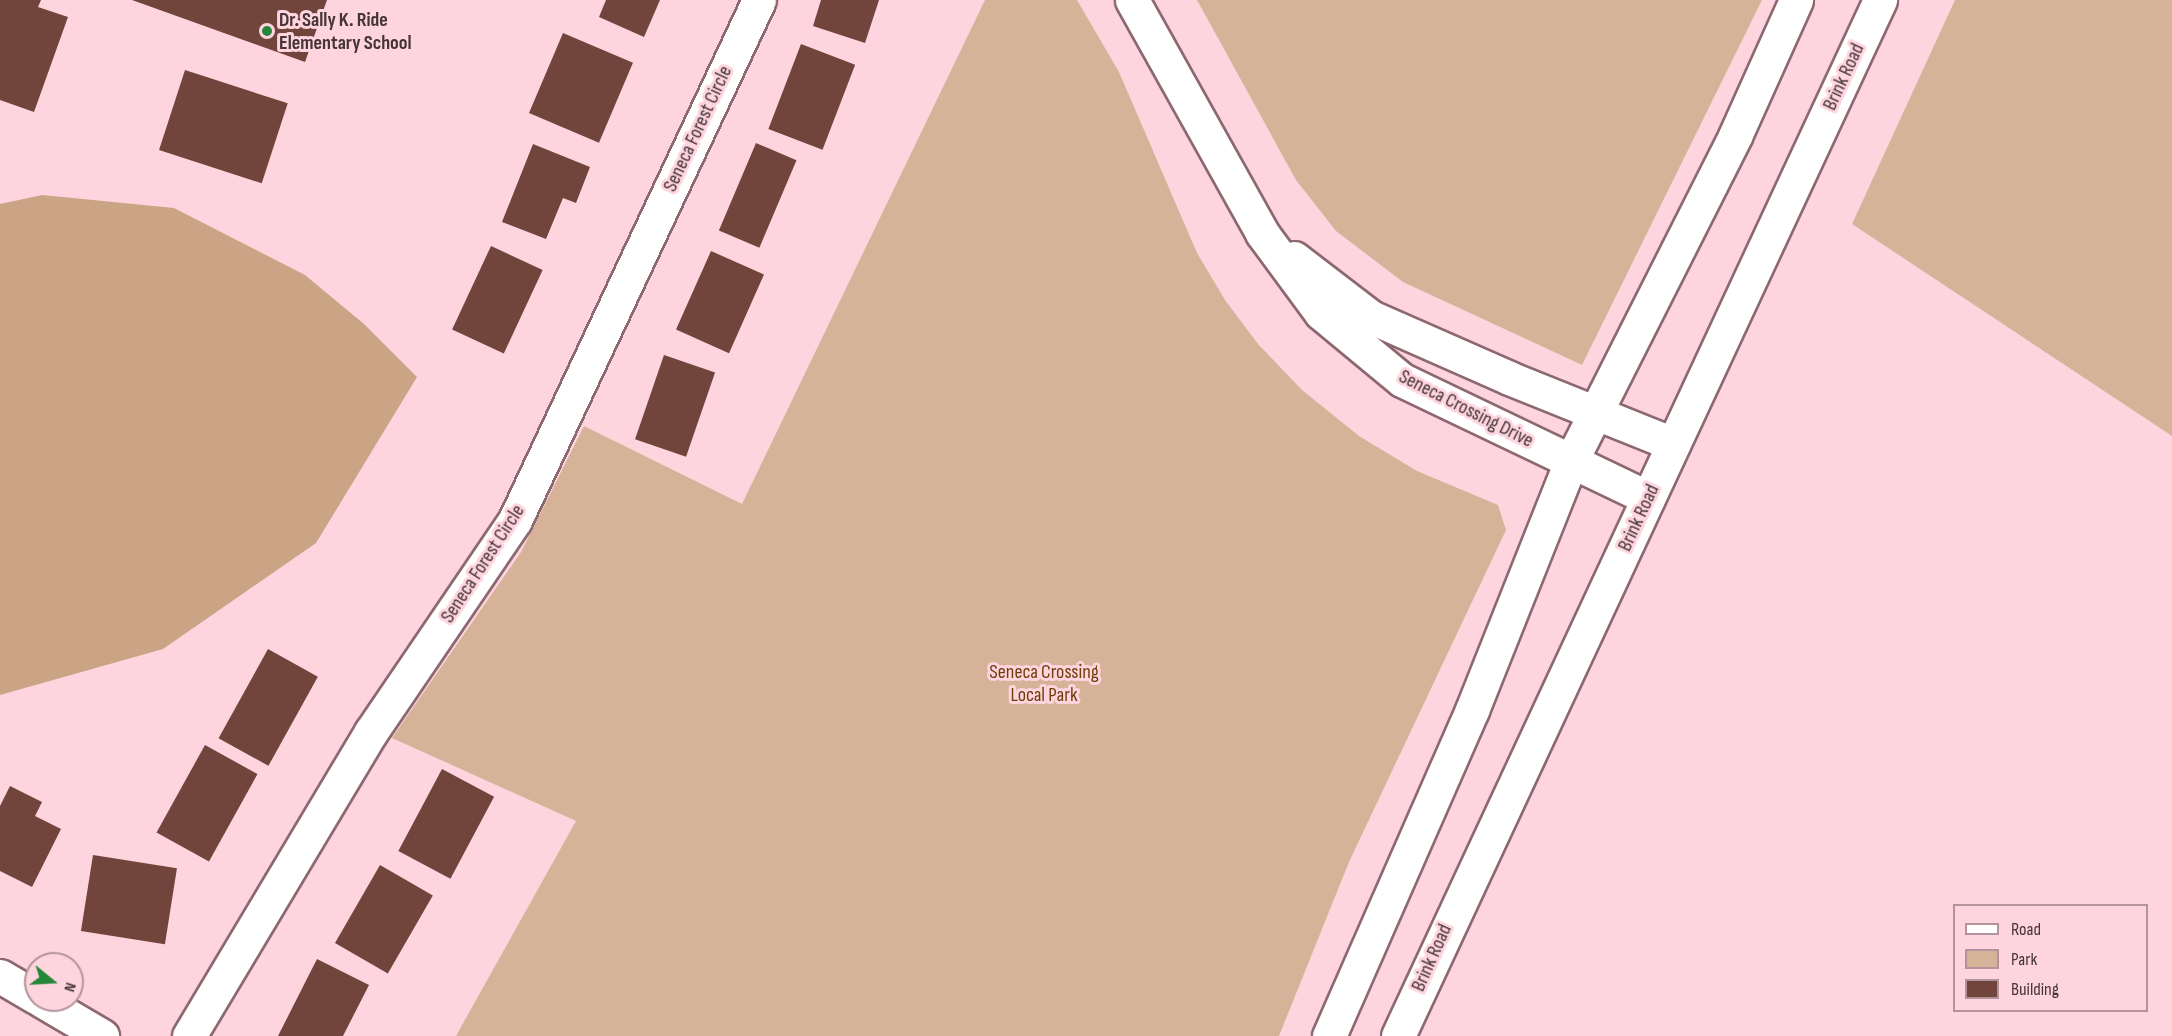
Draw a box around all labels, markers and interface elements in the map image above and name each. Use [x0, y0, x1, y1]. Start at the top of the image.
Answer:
place label: Dr. Sally K. Ride Elementary School [279, 8, 412, 55]
marker: Dr. Sally K. Ride Elementary School [260, 24, 274, 38]
street label: Brink Road [1818, 40, 1870, 114]
street label: Seneca Forest Circle [658, 62, 738, 196]
street label: Seneca Crossing Drive [1395, 365, 1537, 453]
street label: Brink Road [1613, 481, 1665, 555]
street label: Seneca Forest Circle [436, 500, 530, 628]
park label: Seneca Crossing Local Park [989, 660, 1099, 707]
legend [1953, 904, 2148, 1012]
text: Road [2011, 919, 2041, 940]
street label: Brink Road [1407, 921, 1457, 995]
text: Park [2011, 949, 2037, 970]
north arrow [24, 952, 84, 1012]
text: Building [2011, 979, 2059, 1000]
text: N [59, 980, 80, 994]

